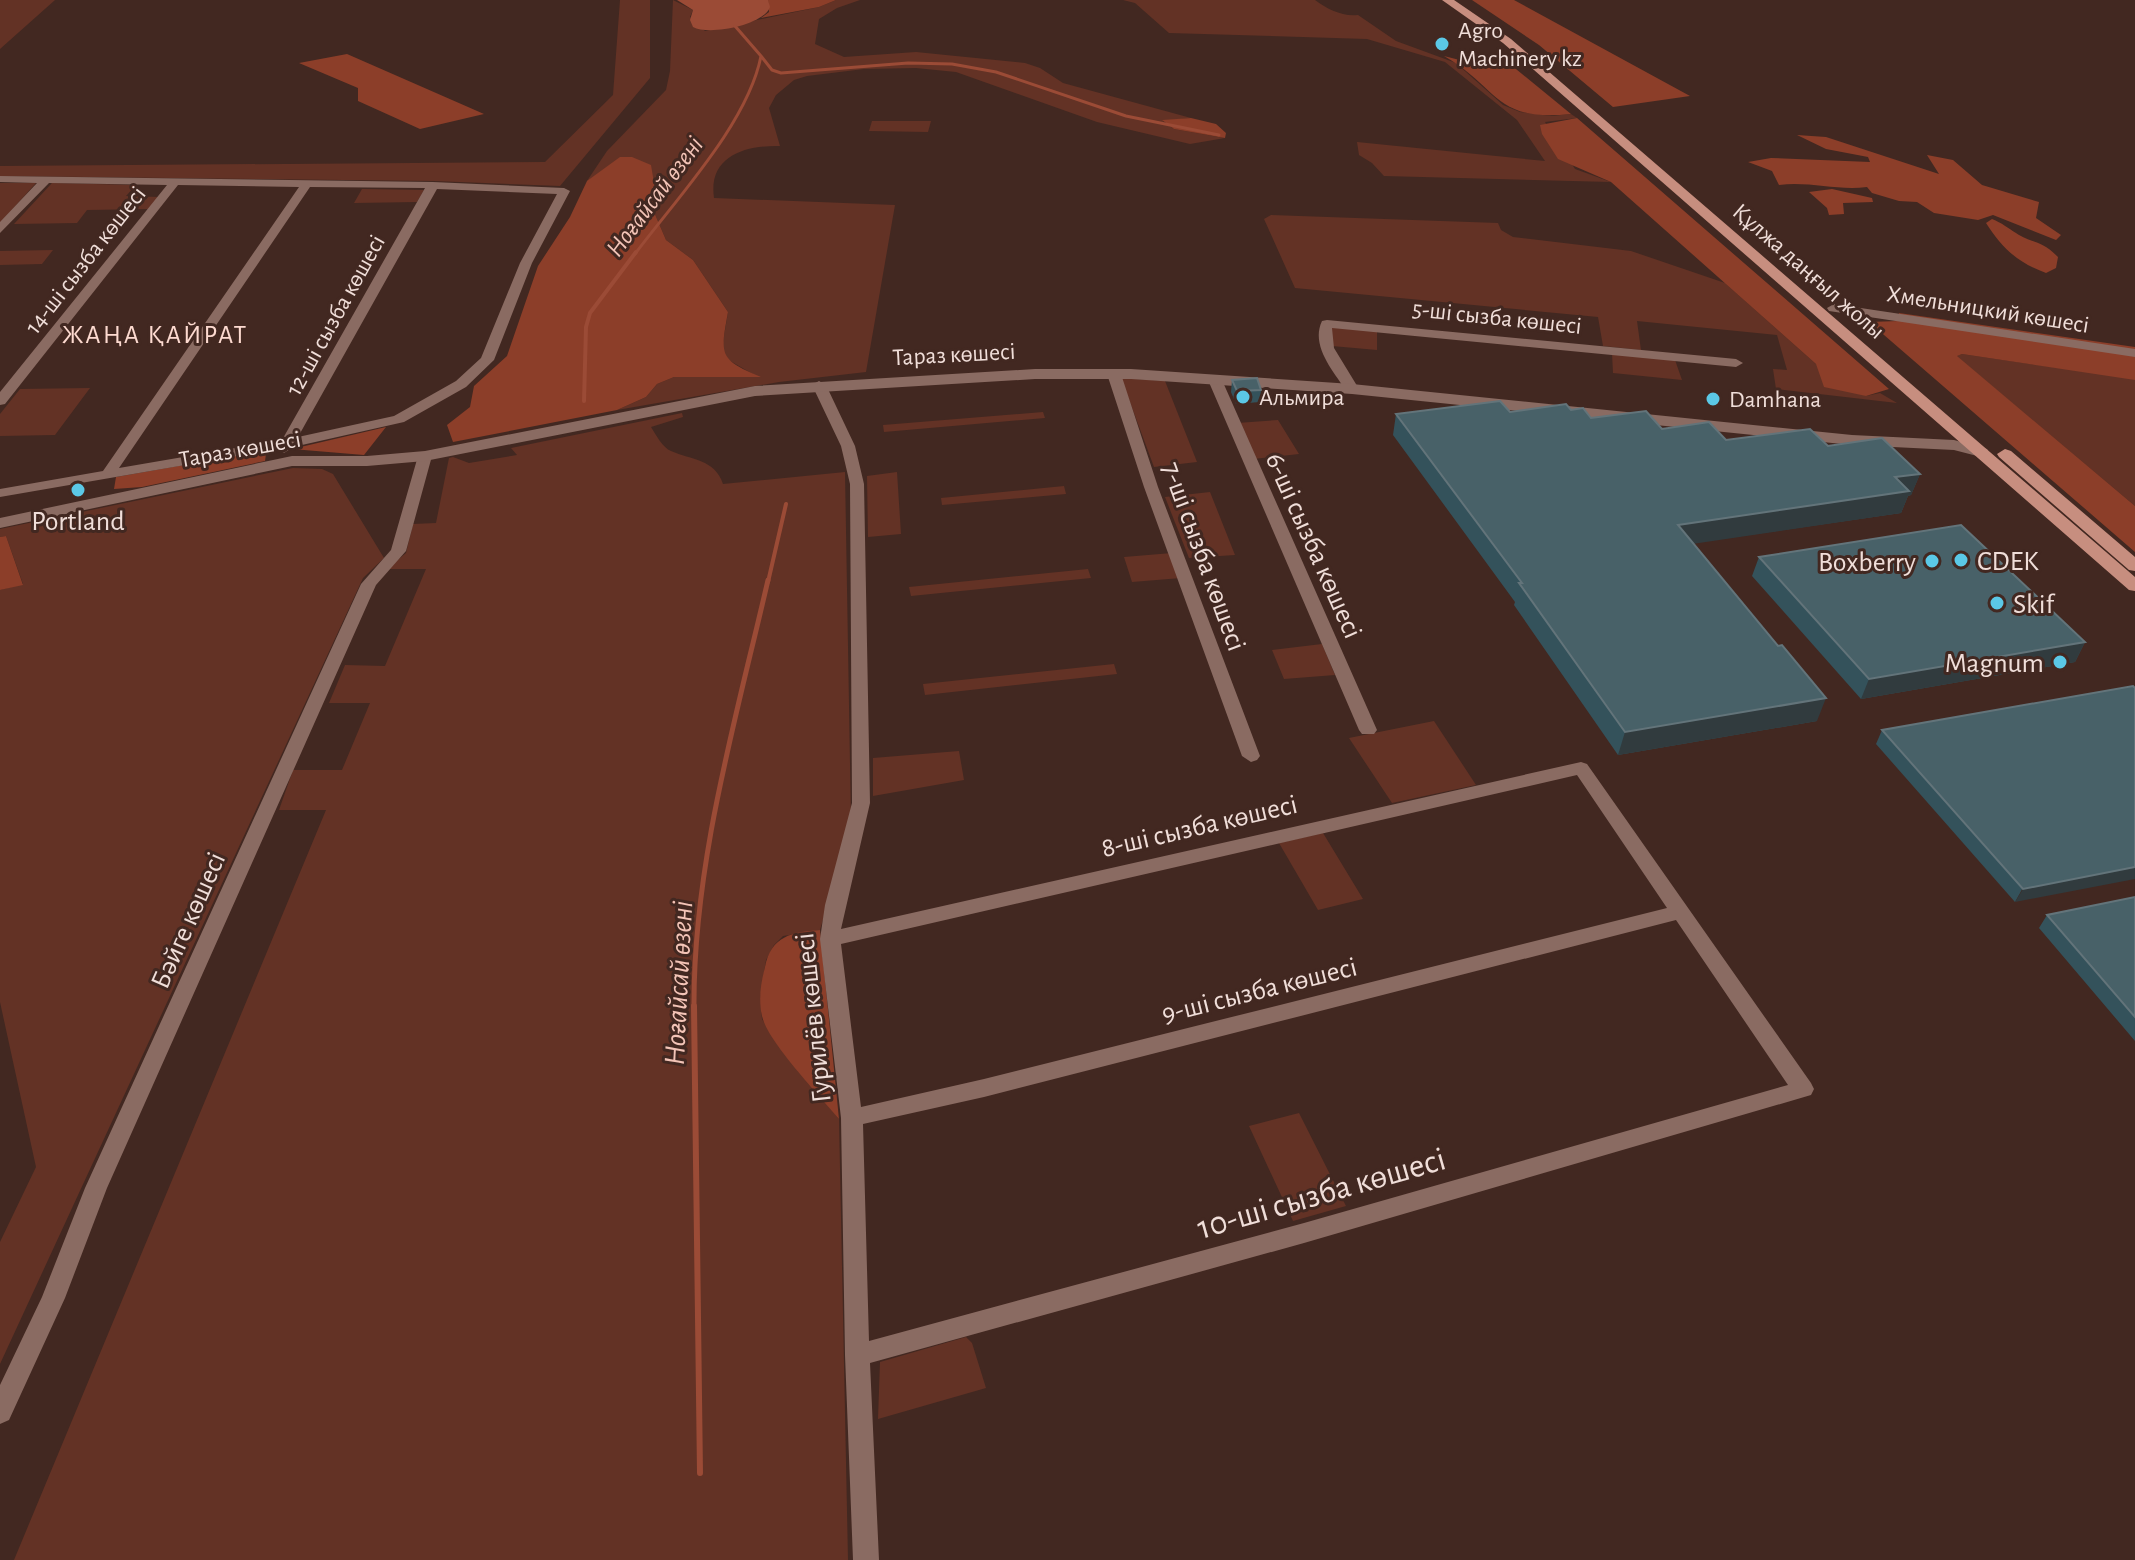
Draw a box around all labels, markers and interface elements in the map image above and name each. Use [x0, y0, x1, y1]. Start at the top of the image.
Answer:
place label: Agro Machinery kz [1458, 19, 1582, 71]
marker: Agro Machinery kz [1433, 35, 1451, 53]
water label: Ноғайсай өзені [601, 131, 708, 261]
street label: 14-ші сызба көшесі [21, 182, 151, 339]
street label: Құлжа даңғыл жолы [1728, 199, 1889, 344]
street label: 12-ші сызба көшесі [282, 231, 390, 400]
street label: Хмельницкий көшесі [1885, 282, 2091, 338]
street label: 5-ші сызба көшесі [1411, 297, 1583, 339]
district label: ЖАҢА ҚАЙРАТ [62, 322, 248, 348]
street label: Тараз көшесі [892, 340, 1016, 370]
place label: Альмира [1259, 386, 1344, 410]
marker: Альмира [1234, 388, 1252, 406]
place label: Damhana [1729, 388, 1821, 412]
marker: Damhana [1704, 390, 1722, 408]
street label: Тараз көшесі [178, 427, 303, 472]
street label: 6-ші сызба көшесі [1260, 449, 1367, 643]
street label: 7-ші сызба көшесі [1156, 459, 1250, 655]
marker: Portland [69, 481, 87, 499]
place label: Portland [31, 508, 125, 536]
place label: CDEK [1977, 548, 2039, 576]
place label: Boxberry [1818, 549, 1916, 577]
marker: CDEK [1952, 551, 1970, 569]
marker: Boxberry [1923, 552, 1941, 570]
place label: Skif [2013, 591, 2055, 619]
marker: Skif [1988, 594, 2006, 612]
place label: Magnum [1945, 650, 2044, 678]
marker: Magnum [2051, 653, 2069, 671]
street label: 8-ші сызба көшесі [1099, 791, 1300, 863]
street label: Бәйге көшесі [146, 848, 231, 993]
water label: Ноғайсай өзені [660, 900, 698, 1066]
street label: Гурилёв көшесі [791, 931, 837, 1104]
street label: 9-ші сызба көшесі [1159, 953, 1360, 1029]
street label: 10-ші сызба көшесі [1193, 1142, 1450, 1246]

